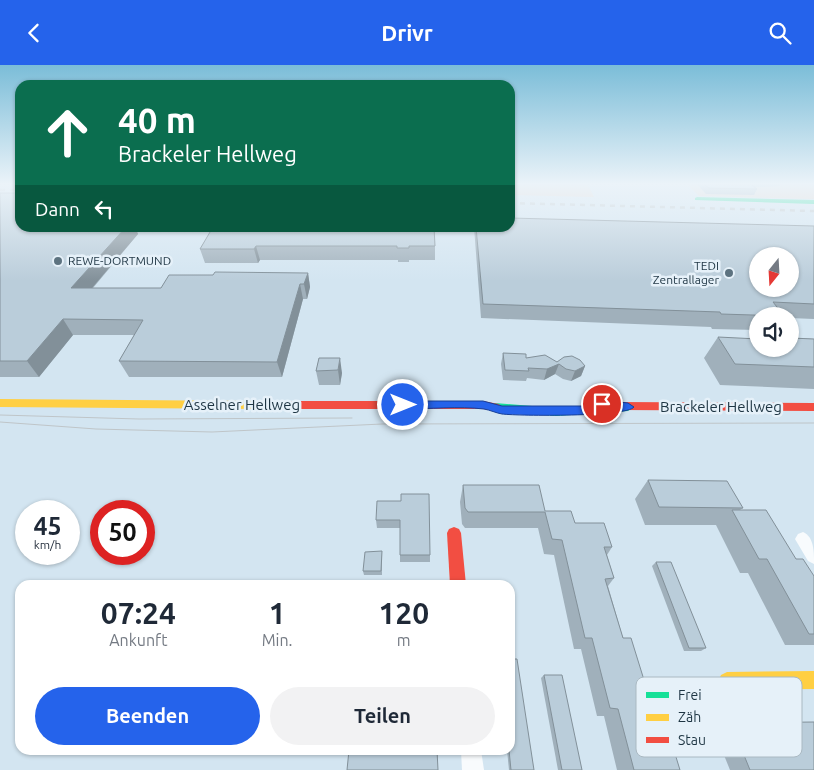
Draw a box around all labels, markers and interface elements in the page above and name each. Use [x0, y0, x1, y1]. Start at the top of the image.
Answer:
icon: back [20, 19, 48, 47]
icon: search [766, 19, 794, 47]
text: Drivr [381, 20, 433, 45]
icon: ahead [35, 100, 100, 165]
text: 40 m [118, 100, 196, 140]
text: Brackeler Hellweg [118, 141, 297, 166]
icon: left [90, 195, 118, 223]
text: Dann [35, 198, 80, 220]
north arrow [749, 247, 799, 297]
map controls [749, 247, 799, 357]
place label: REWE-DORTMUND [68, 254, 171, 267]
marker: REWE-DORTMUND [52, 255, 64, 267]
place label: TEDI Zentrallager [653, 259, 719, 286]
marker: TEDI Zentrallager [723, 267, 735, 279]
button: sound [749, 307, 799, 357]
position arrow [376, 378, 428, 430]
pin [581, 383, 623, 425]
icon: arrive [588, 390, 616, 418]
street label: Asselner Hellweg [184, 396, 300, 413]
street label: Brackeler Hellweg [660, 398, 782, 415]
speed limit sign: 50 [90, 500, 155, 565]
text: 45 [33, 512, 62, 540]
text: km/h [34, 538, 61, 551]
text: 07:24 [101, 596, 176, 630]
text: 1 [269, 596, 286, 630]
text: 120 [378, 596, 429, 630]
text: Ankunft [109, 631, 167, 649]
text: Min. [262, 631, 293, 649]
text: m [397, 631, 411, 649]
legend [636, 677, 802, 757]
button: Beenden [35, 687, 260, 745]
button: Teilen [270, 687, 495, 745]
text: Frei [678, 687, 702, 703]
text: Zäh [678, 709, 701, 725]
text: Stau [678, 732, 706, 748]

